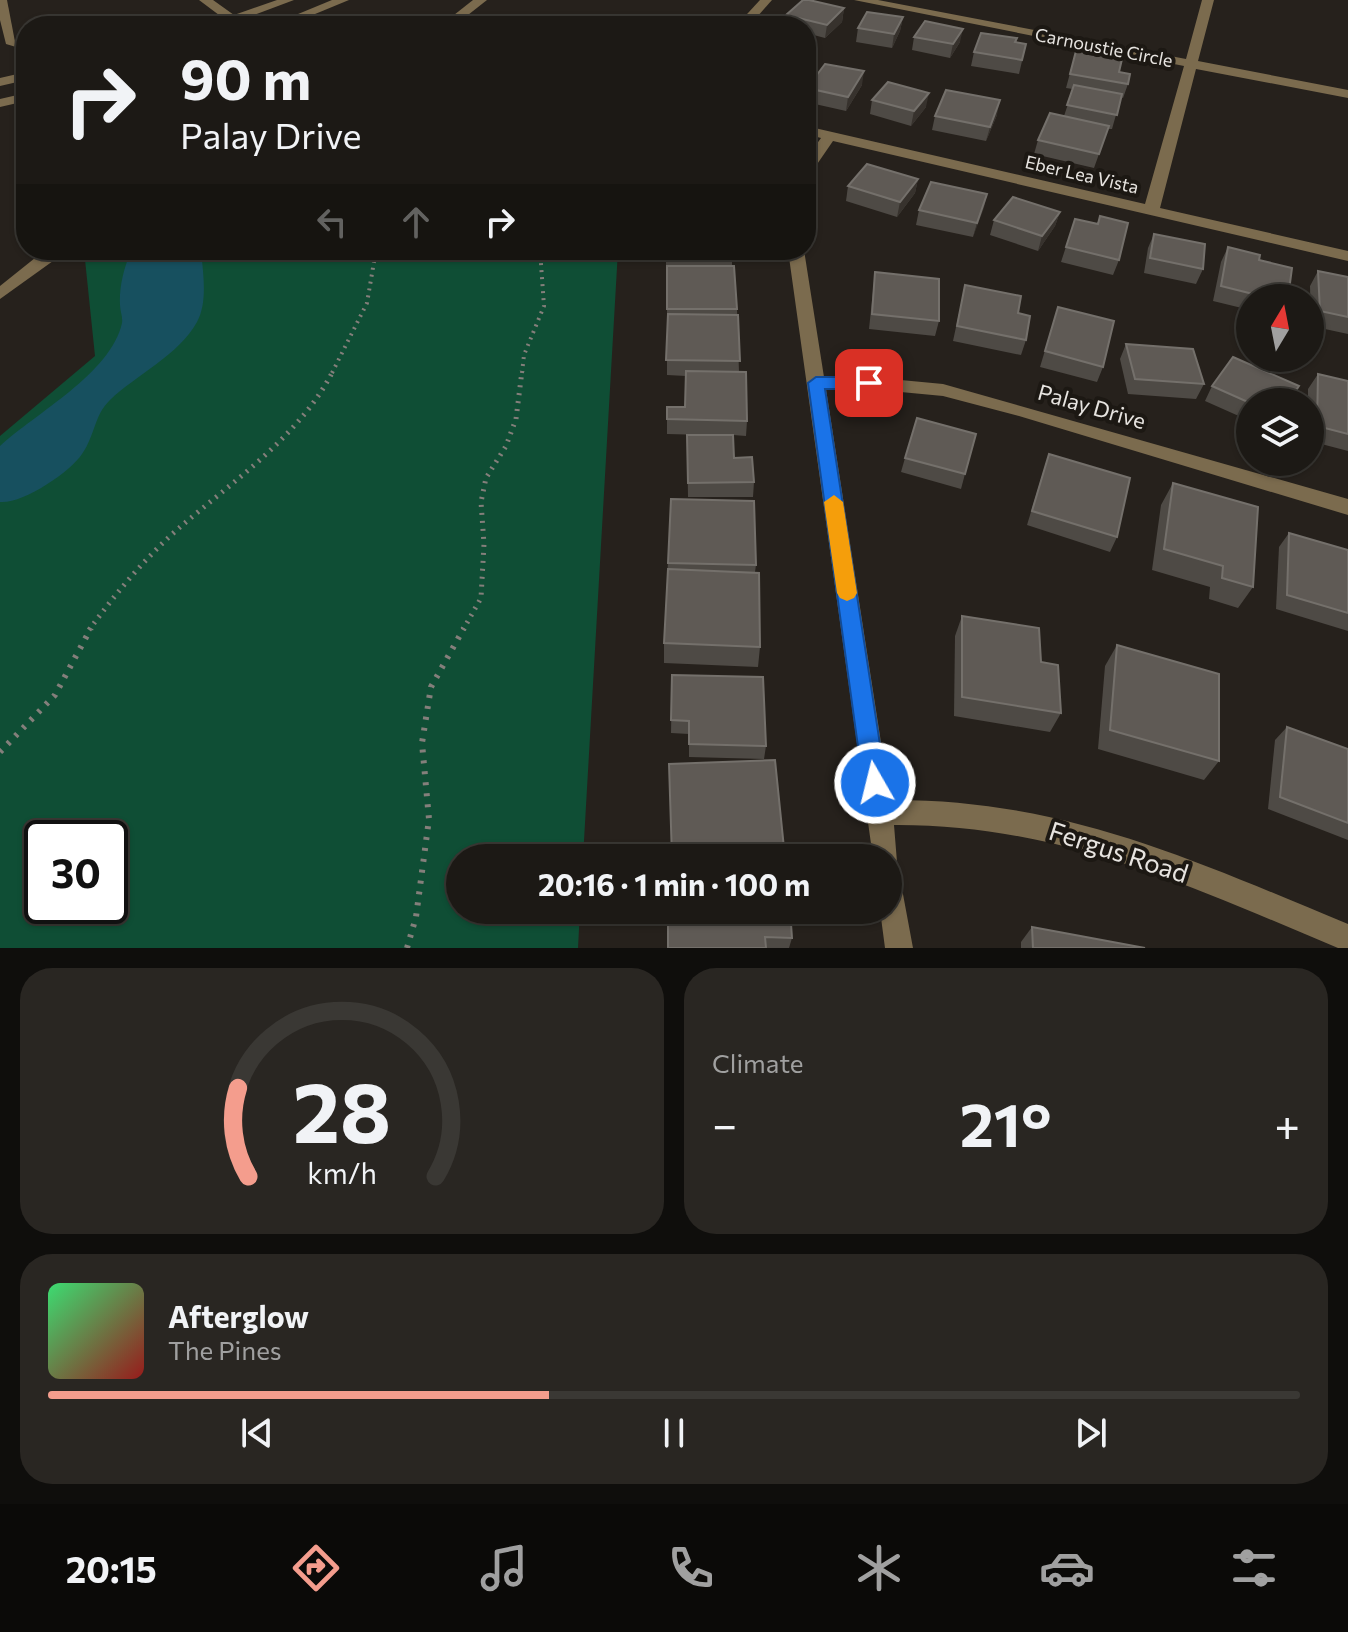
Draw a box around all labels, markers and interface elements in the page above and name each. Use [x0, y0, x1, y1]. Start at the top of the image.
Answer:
street label: Carnoustie Circle [1033, 23, 1175, 71]
text: 90 m [180, 43, 311, 112]
icon: right [48, 48, 152, 152]
text: Palay Drive [180, 112, 361, 156]
street label: Eber Lea Vista [1023, 150, 1141, 198]
icon: left [310, 200, 354, 244]
icon: ahead [394, 200, 438, 244]
icon: right [478, 200, 522, 244]
north arrow [1236, 284, 1324, 372]
map controls [1236, 284, 1324, 476]
pin [835, 349, 903, 417]
icon: arrive [847, 361, 891, 405]
street label: Palay Drive [1035, 378, 1149, 434]
button: layers [1236, 388, 1324, 476]
position arrow [833, 741, 917, 825]
street label: Fergus Road [1045, 814, 1193, 888]
speed limit sign: 30 [24, 820, 128, 924]
text: 20:16 · 1 min · 100 m [538, 865, 810, 902]
text: Climate [712, 1047, 804, 1078]
text: 28 [293, 1058, 391, 1160]
text: 21° [960, 1086, 1052, 1159]
text: − [712, 1096, 737, 1150]
text: + [1274, 1096, 1300, 1150]
text: km/h [307, 1155, 377, 1190]
text: Afterglow [168, 1297, 309, 1334]
text: The Pines [168, 1334, 282, 1365]
icon: previous [235, 1411, 279, 1455]
icon: pause [652, 1411, 696, 1455]
icon: next [1069, 1411, 1113, 1455]
icon: directions [288, 1540, 344, 1596]
icon: music [476, 1540, 532, 1596]
icon: phone [663, 1540, 719, 1596]
icon: climate [851, 1540, 907, 1596]
icon: car [1039, 1540, 1095, 1596]
icon: filters [1226, 1540, 1282, 1596]
text: 20:15 [66, 1546, 157, 1590]

